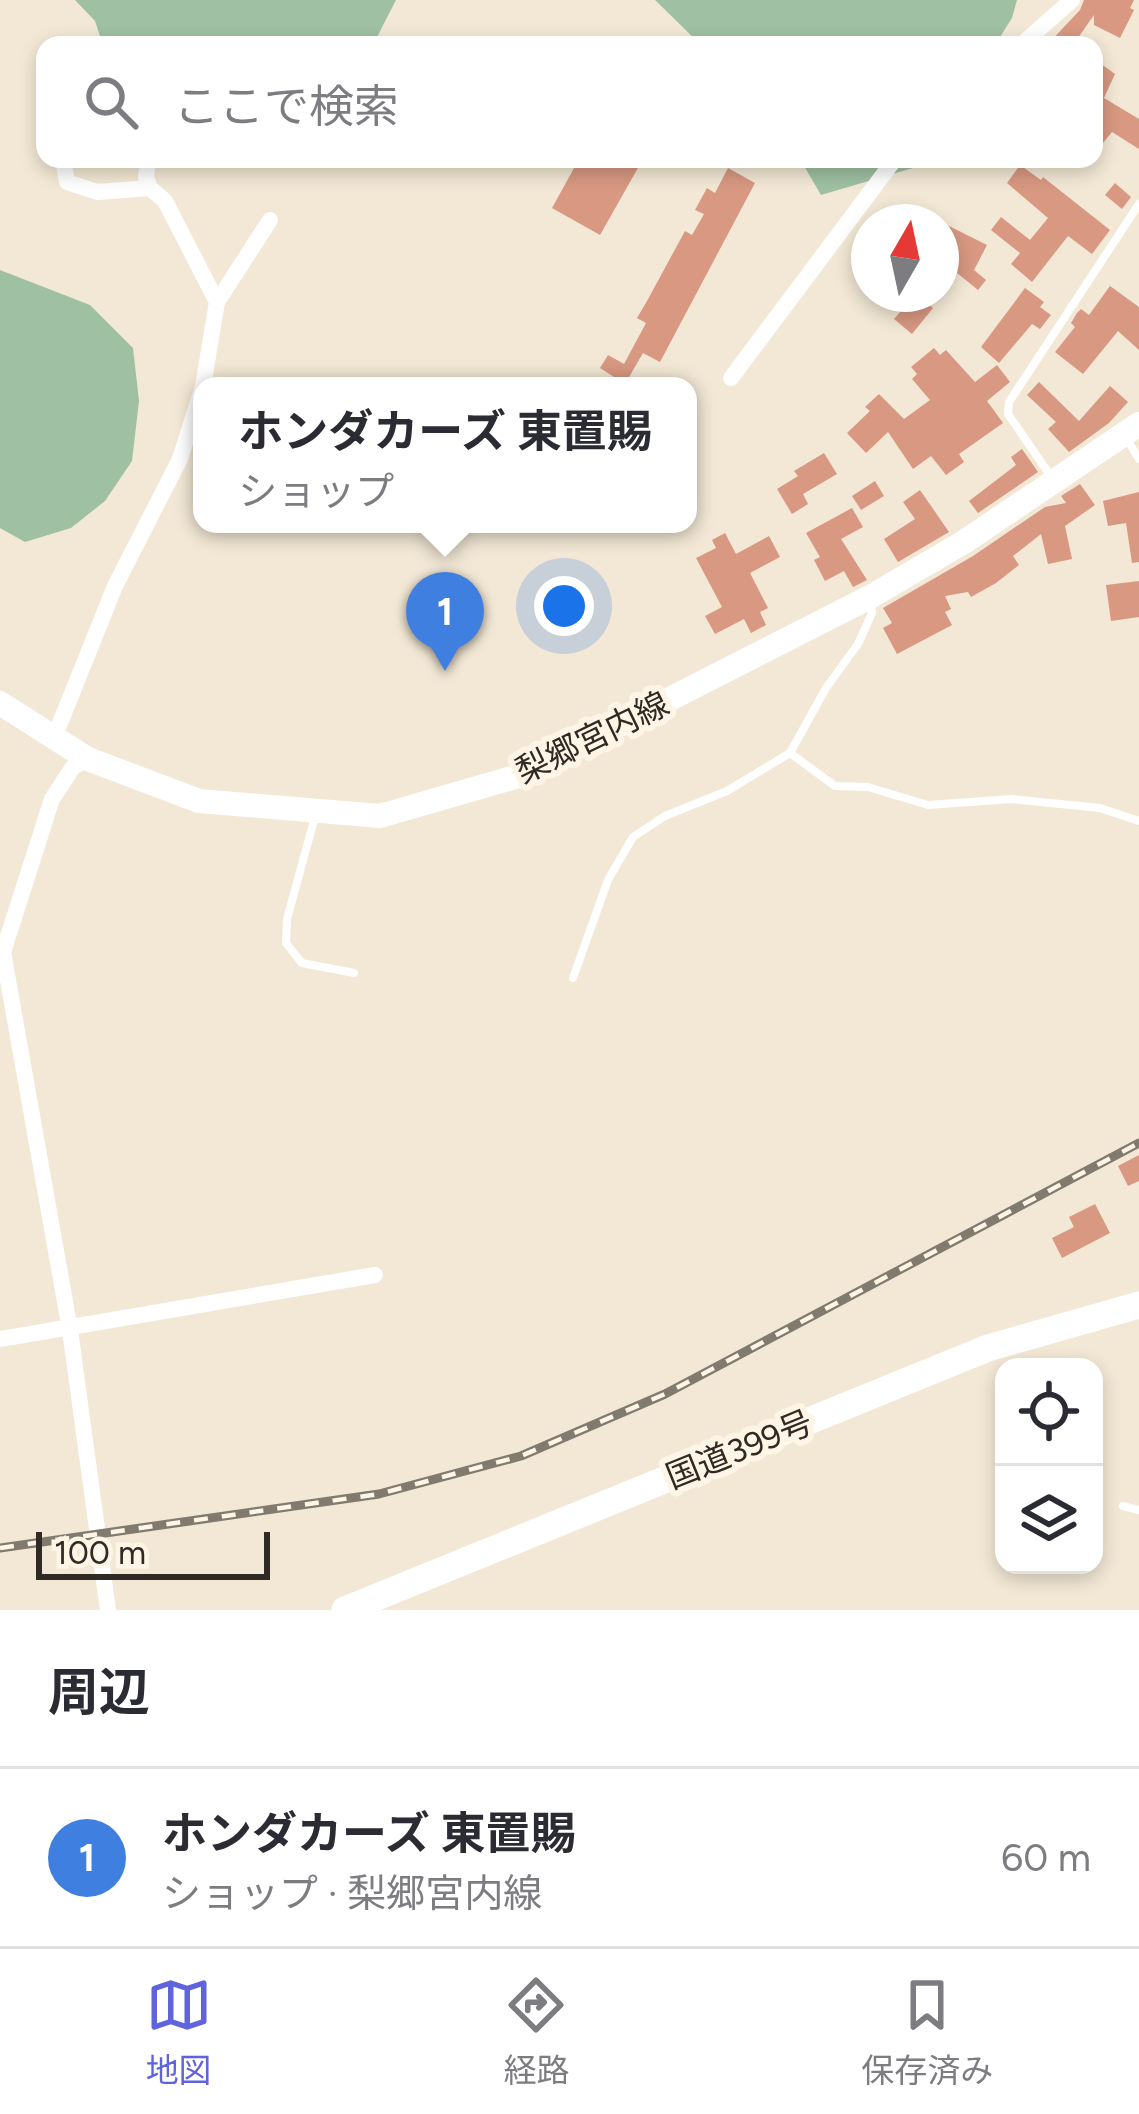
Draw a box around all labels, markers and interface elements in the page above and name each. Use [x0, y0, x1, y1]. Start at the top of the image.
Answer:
search box [36, 36, 1103, 168]
icon: search [78, 69, 144, 135]
text: ここで検索 [174, 79, 399, 133]
north arrow [851, 204, 959, 312]
popup [193, 377, 697, 533]
text: ホンダカーズ 東置賜 [238, 404, 652, 458]
text: ショップ [238, 468, 394, 515]
pin: 1 [406, 572, 484, 671]
your location [534, 576, 594, 636]
street label: 梨郷宮内線 [510, 684, 675, 791]
map controls [995, 1358, 1103, 1574]
button: locate [995, 1358, 1103, 1466]
street label: 国道399号 [660, 1402, 818, 1496]
button: layers [995, 1466, 1103, 1574]
scale bar [36, 1526, 270, 1579]
text: 100 m [54, 1533, 146, 1572]
text: 周辺 [48, 1662, 150, 1723]
text: ホンダカーズ 東置賜 [162, 1806, 575, 1860]
text: 1 [79, 1834, 95, 1881]
text: 60 m [1001, 1834, 1091, 1881]
text: ショップ · 梨郷宮内線 [162, 1870, 542, 1917]
tab: 地図 [146, 1972, 212, 2092]
tab: 経路 [503, 1972, 569, 2092]
tab: 保存済み [861, 1972, 993, 2092]

